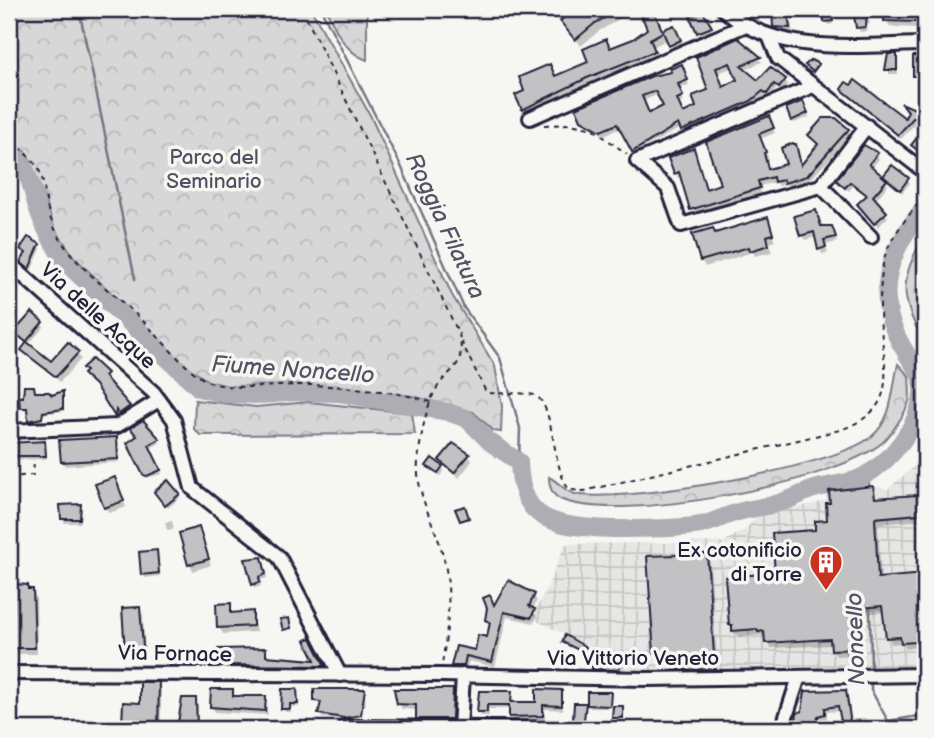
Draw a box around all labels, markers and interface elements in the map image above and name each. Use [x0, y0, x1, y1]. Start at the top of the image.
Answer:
park label: Parco del Seminario [166, 145, 262, 194]
water label: Roggia Filatura [399, 149, 491, 303]
street label: Via delle Acque [35, 257, 161, 375]
water label: Fiume Noncello [210, 350, 376, 390]
place label: Ex cotonificio di Torre [677, 538, 802, 587]
building icon: Ex cotonificio di Torre [807, 543, 845, 592]
water label: Noncello [840, 592, 872, 686]
street label: Via Fornace [118, 641, 232, 667]
street label: Via Vittorio Veneto [547, 646, 719, 671]

